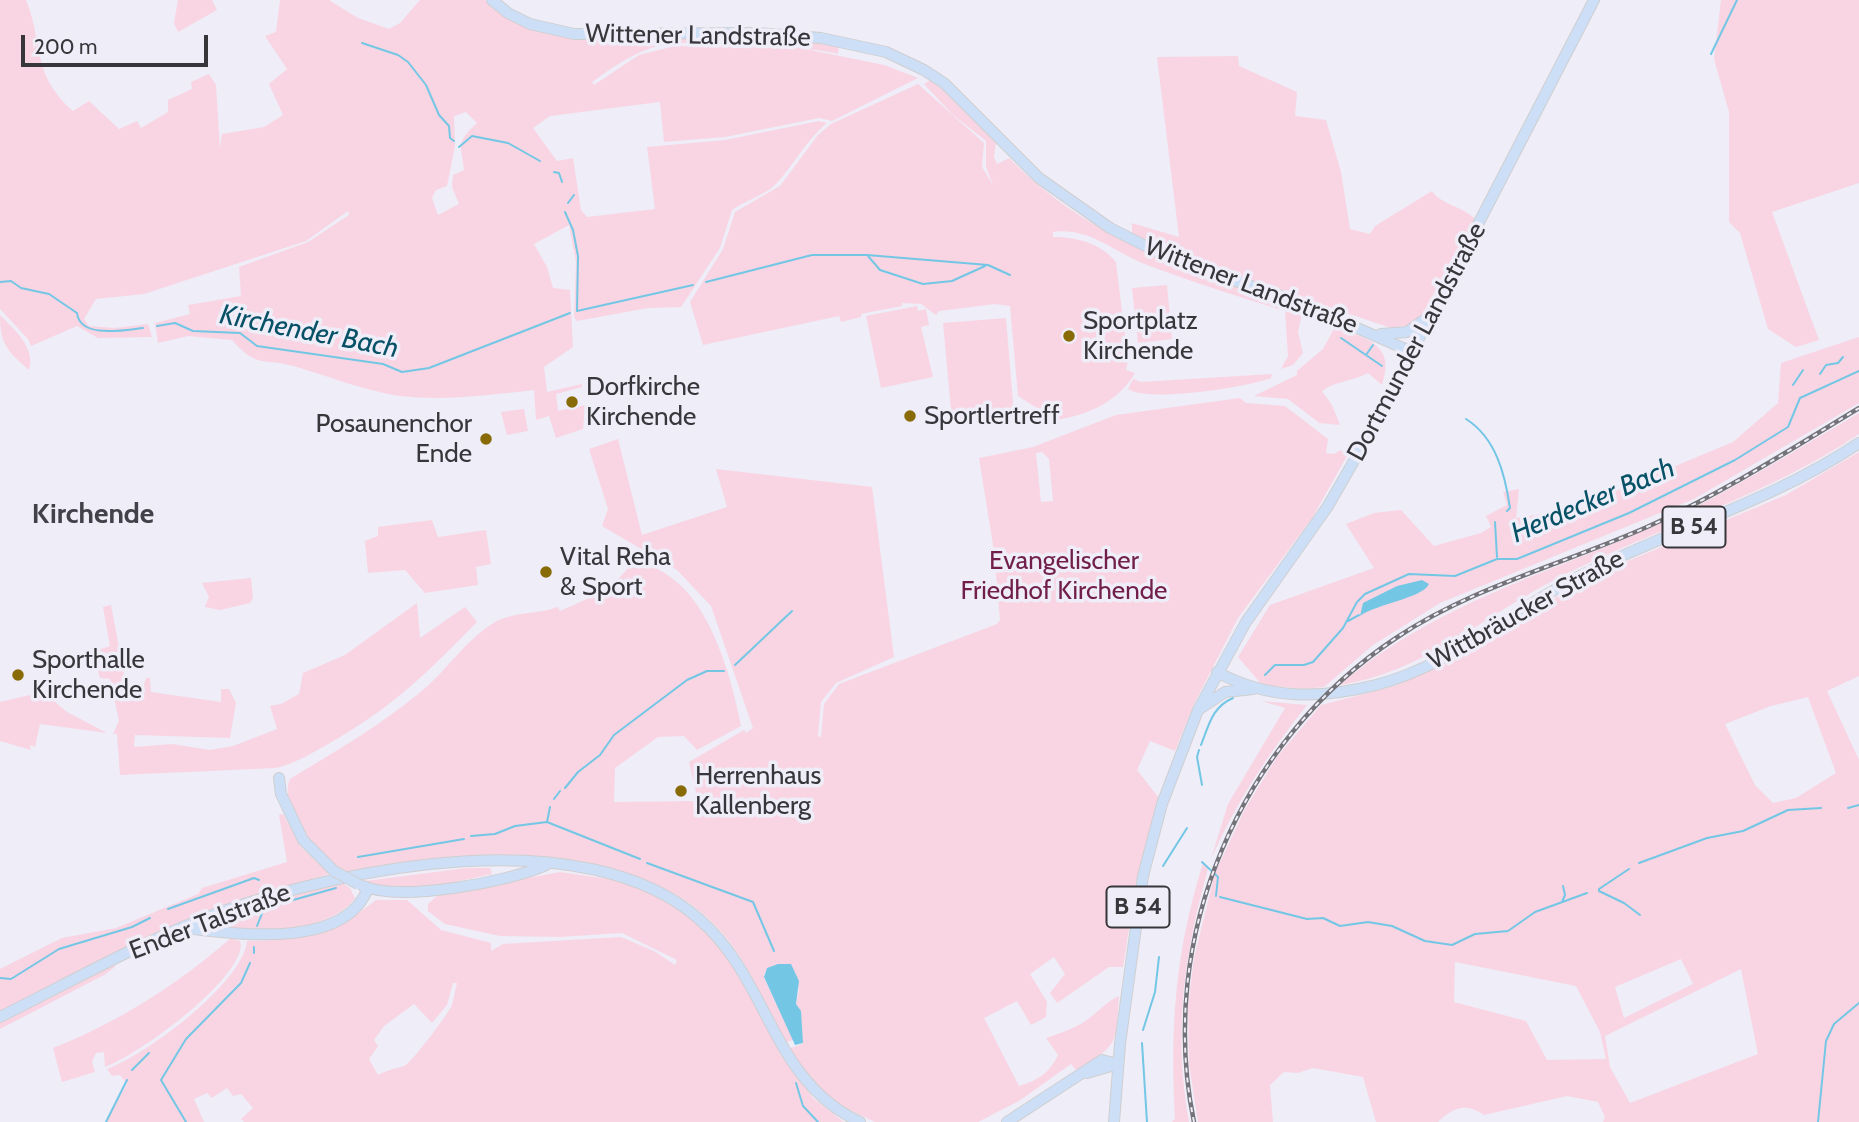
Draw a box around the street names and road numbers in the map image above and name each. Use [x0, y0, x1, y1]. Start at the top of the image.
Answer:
street label: Wittener Landstraße [585, 18, 811, 54]
street label: Dortmunder Landstraße [1341, 217, 1493, 467]
street label: Wittener Landstraße [1140, 231, 1362, 341]
road number: B 54 [1662, 506, 1726, 548]
street label: Wittbräucker Straße [1423, 543, 1629, 677]
street label: Ender Talstraße [125, 877, 295, 967]
road number: B 54 [1106, 887, 1170, 928]

